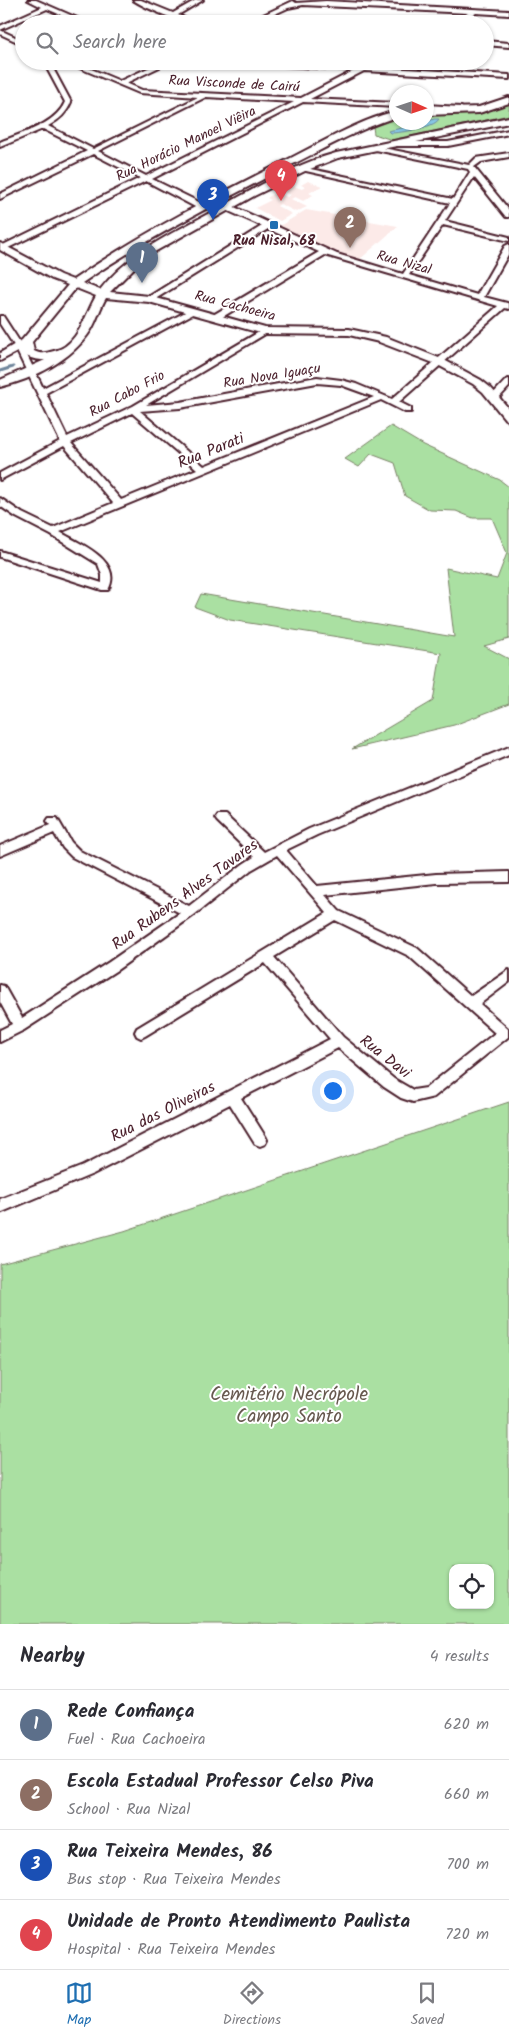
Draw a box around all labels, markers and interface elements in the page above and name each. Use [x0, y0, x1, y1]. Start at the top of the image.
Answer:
search box [15, 15, 494, 70]
text: Search here [73, 28, 167, 58]
icon: search [33, 29, 61, 57]
street label: Rua Visconde de Cairú [168, 70, 300, 98]
north arrow [389, 85, 434, 130]
street label: Rua Horácio Manoel Viêira [112, 100, 260, 188]
pin: 4 [265, 160, 297, 201]
pin: 3 [197, 179, 229, 220]
pin: 2 [334, 207, 366, 248]
marker: Rua Nisal, 68 [268, 219, 280, 231]
place label: Rua Nisal, 68 [233, 230, 316, 252]
pin: 1 [126, 242, 158, 283]
street label: Rua Nizal [374, 245, 435, 281]
street label: Rua Cachoeira [192, 285, 278, 327]
street label: Rua Nova Iguaçu [222, 357, 323, 395]
street label: Rua Cabo Frio [85, 365, 169, 423]
street label: Rua Parati [174, 426, 249, 476]
street label: Rua Rubens Alves Tavares [107, 833, 264, 957]
street label: Rua Davi [354, 1029, 417, 1086]
street label: Rua das Oliveiras [106, 1075, 220, 1149]
your location [320, 1078, 346, 1104]
park label: Cemitério Necrópole Campo Santo [210, 1380, 368, 1432]
map controls [449, 1564, 494, 1609]
button: locate [449, 1564, 494, 1609]
text: Nearby [20, 1640, 85, 1673]
text: 4 results [430, 1644, 489, 1669]
text: Rede Confiança [67, 1697, 195, 1727]
text: 1 [34, 1712, 38, 1737]
text: 620 m [444, 1712, 489, 1737]
text: Fuel · Rua Cachoeira [67, 1727, 206, 1752]
text: Escola Estadual Professor Celso Piva [67, 1767, 374, 1797]
text: 2 [31, 1782, 41, 1807]
text: 660 m [444, 1782, 489, 1807]
text: School · Rua Nizal [67, 1797, 190, 1822]
text: Rua Teixeira Mendes, 86 [67, 1837, 273, 1867]
text: 3 [32, 1852, 40, 1877]
text: 700 m [446, 1852, 489, 1877]
text: Bus stop · Rua Teixeira Mendes [67, 1867, 281, 1892]
text: Unidade de Pronto Atendimento Paulista [67, 1907, 410, 1937]
text: 4 [32, 1922, 40, 1947]
text: 720 m [445, 1922, 489, 1947]
text: Hospital · Rua Teixeira Mendes [67, 1937, 275, 1962]
tab: Map [65, 1979, 93, 2031]
tab: Directions [223, 1979, 281, 2031]
tab: Saved [411, 1979, 444, 2031]

